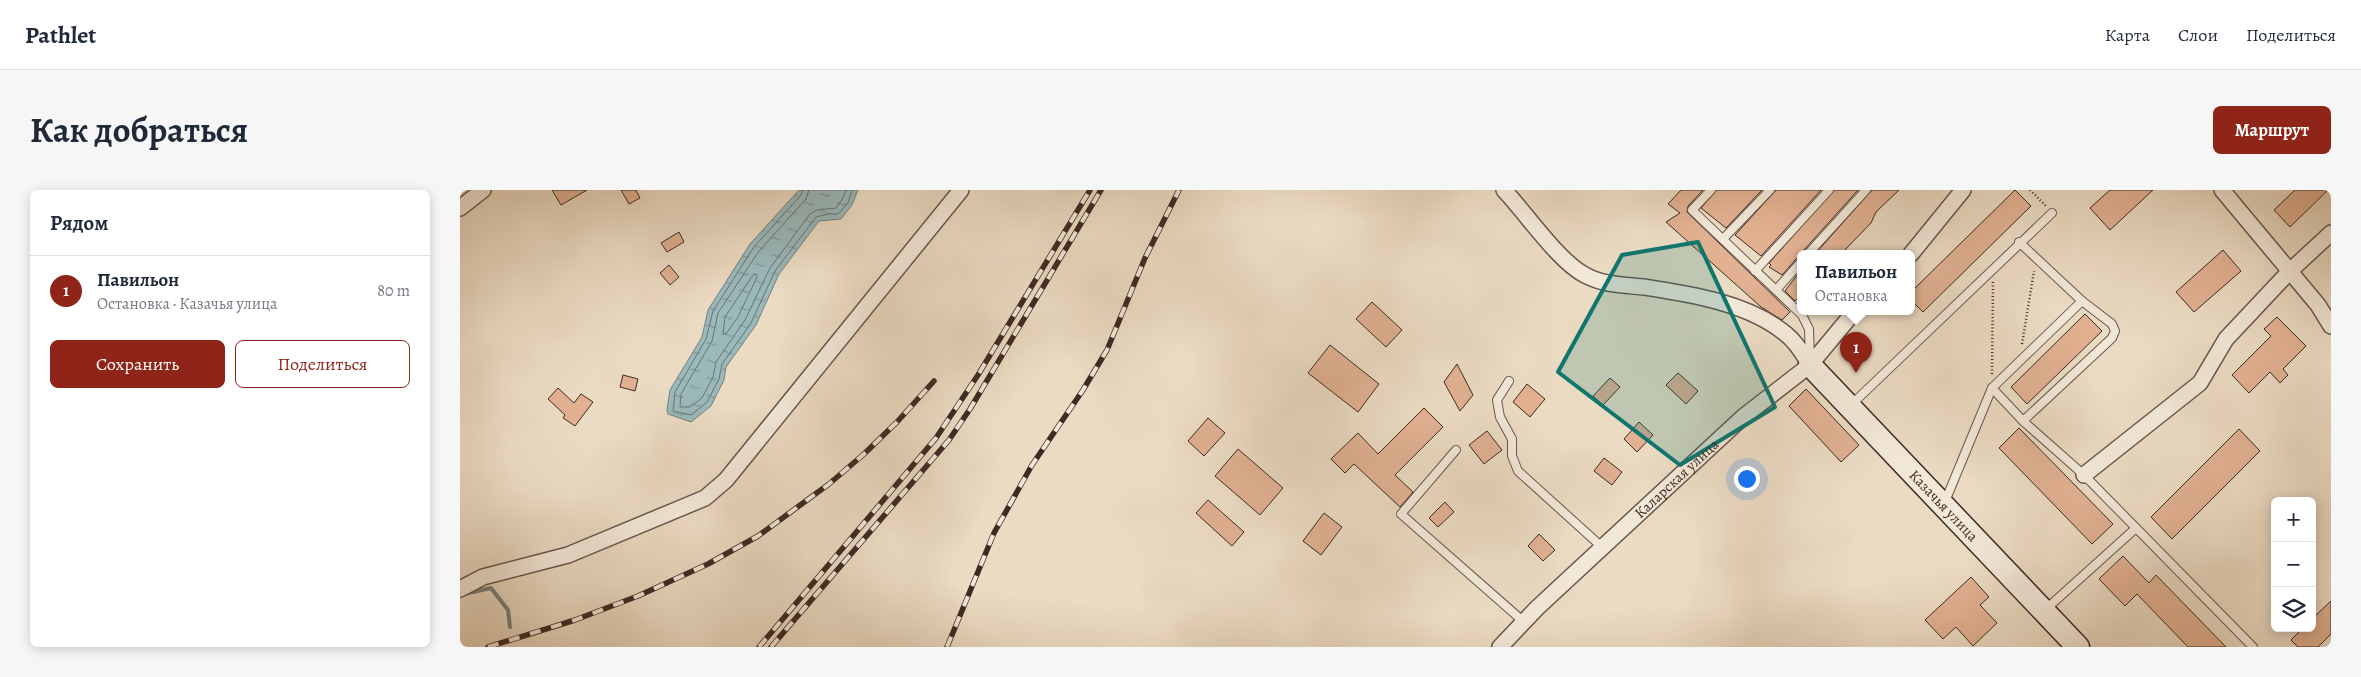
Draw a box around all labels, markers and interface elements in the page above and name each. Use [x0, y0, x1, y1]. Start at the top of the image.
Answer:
text: Pathlet [25, 19, 96, 51]
text: Карта [2105, 23, 2150, 47]
text: Слои [2178, 23, 2218, 47]
text: Поделиться [2246, 23, 2336, 47]
text: Как добраться [30, 106, 248, 154]
button: Маршрут [2213, 106, 2331, 154]
text: Рядом [50, 209, 108, 237]
popup [1797, 250, 1915, 315]
text: Павильон [1815, 259, 1897, 285]
text: Павильон [97, 267, 179, 293]
text: 1 [63, 280, 69, 302]
text: 80 m [377, 280, 410, 302]
text: Остановка [1815, 285, 1888, 307]
text: Остановка · Казачья улица [97, 293, 277, 315]
pin: 1 [1840, 332, 1872, 373]
button: Сохранить [50, 340, 225, 388]
button: Поделиться [235, 340, 410, 388]
street label: Каларская улица [1630, 435, 1723, 523]
street label: Казачья улица [1905, 465, 1983, 546]
your location [1734, 466, 1760, 492]
map controls [2271, 497, 2316, 632]
button: + [2271, 497, 2316, 542]
button: − [2271, 542, 2316, 587]
button: layers [2271, 587, 2316, 632]

